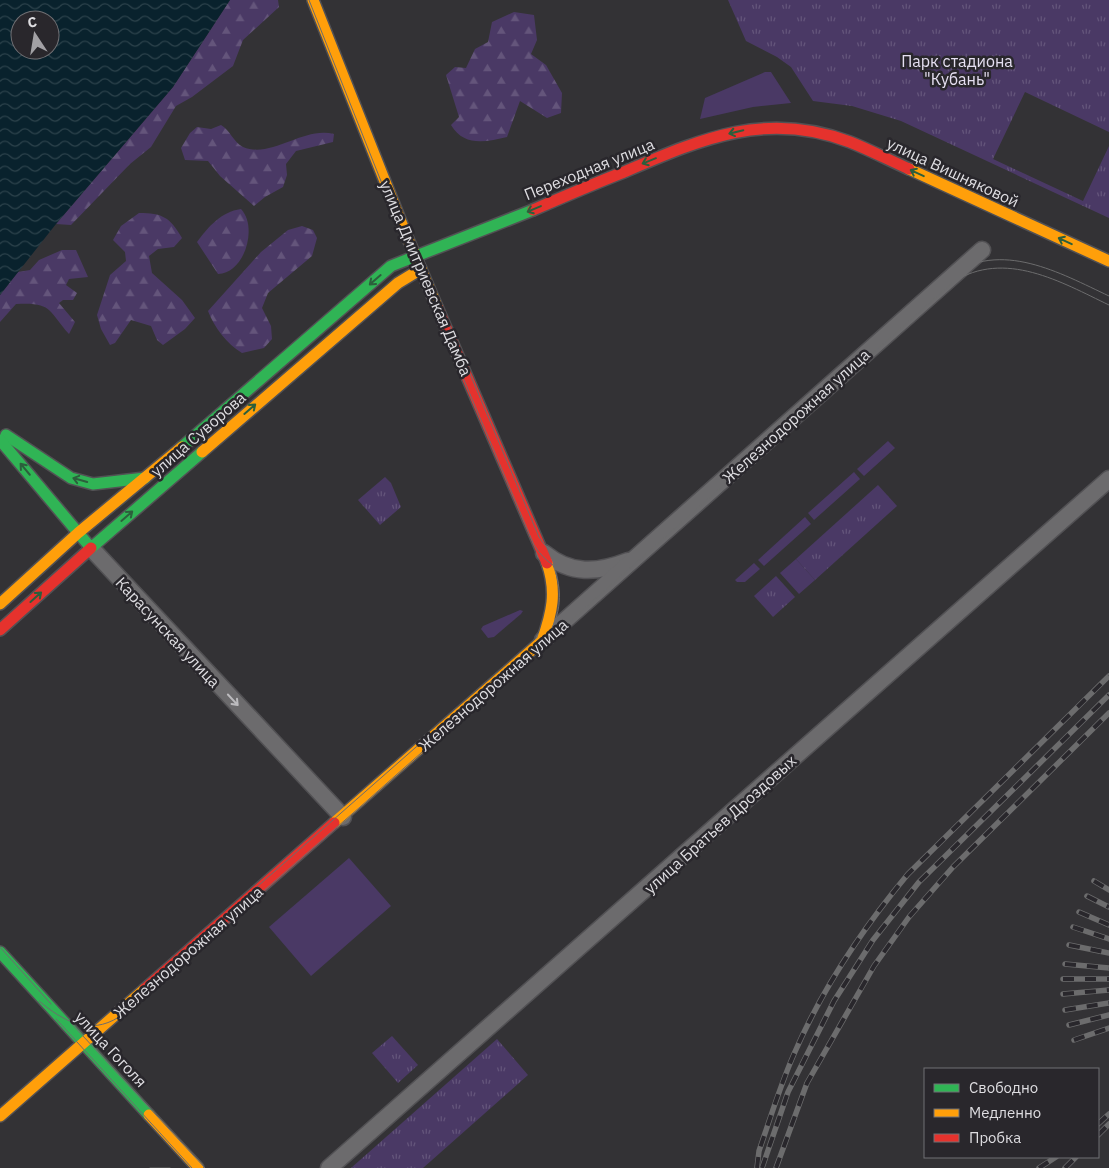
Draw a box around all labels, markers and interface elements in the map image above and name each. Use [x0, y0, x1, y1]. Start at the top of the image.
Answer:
north arrow [10, 10, 60, 60]
text: С [26, 13, 39, 32]
park label: Парк стадиона "Кубань" [901, 51, 1013, 89]
one-way arrow [728, 128, 744, 137]
street label: улица Вишняковой [884, 133, 1022, 211]
street label: Переходная улица [521, 134, 657, 204]
one-way arrow [642, 157, 657, 167]
one-way arrow [910, 168, 925, 177]
street label: улица Дмитриевская Дамба [376, 177, 477, 379]
one-way arrow [527, 204, 542, 214]
one-way arrow [1058, 235, 1073, 245]
one-way arrow [368, 274, 381, 286]
street label: Железнодорожная улица [718, 344, 874, 488]
street label: улица Суворова [146, 387, 250, 481]
one-way arrow [244, 404, 257, 415]
one-way arrow [19, 463, 30, 476]
one-way arrow [72, 475, 88, 485]
one-way arrow [121, 510, 134, 521]
street label: Карасунская улица [112, 572, 225, 692]
one-way arrow [30, 591, 43, 603]
street label: Железнодорожная улица [414, 614, 572, 755]
one-way arrow [227, 694, 239, 707]
street label: улица Братьев Дроздовых [640, 750, 800, 898]
street label: Железнодорожная улица [109, 881, 267, 1022]
street label: улица Гоголя [71, 1007, 151, 1091]
legend [924, 1068, 1099, 1158]
text: Свободно [969, 1078, 1038, 1097]
text: Медленно [969, 1103, 1041, 1122]
text: Пробка [969, 1128, 1021, 1147]

